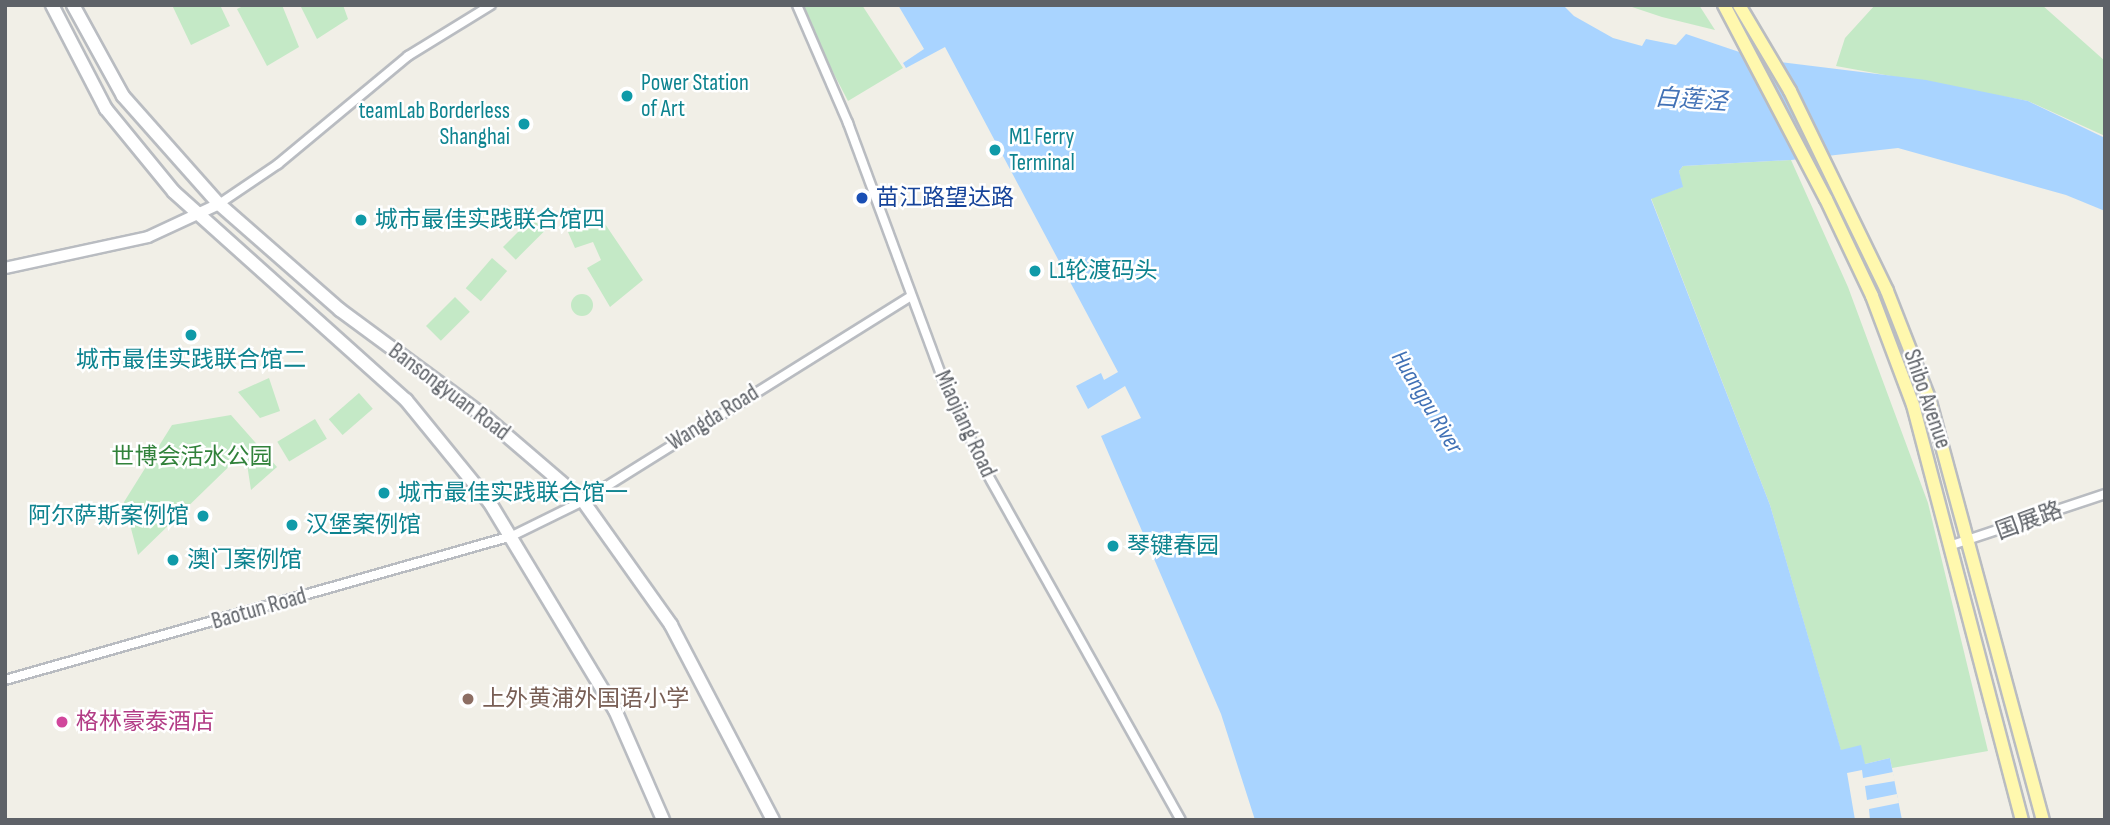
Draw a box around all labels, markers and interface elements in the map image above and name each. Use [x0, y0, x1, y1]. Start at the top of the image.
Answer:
place label: Power Station of Art [641, 69, 749, 123]
water label: 白莲泾 [1654, 83, 1728, 117]
marker: Power Station of Art [619, 88, 635, 104]
place label: teamLab Borderless Shanghai [358, 97, 510, 151]
marker: teamLab Borderless Shanghai [516, 116, 532, 132]
place label: M1 Ferry Terminal [1009, 123, 1075, 177]
marker: M1 Ferry Terminal [987, 142, 1003, 158]
place label: 苗江路望达路 [876, 184, 1014, 212]
marker: 苗江路望达路 [854, 190, 870, 206]
place label: 城市最佳实践联合馆四 [375, 206, 605, 234]
marker: 城市最佳实践联合馆四 [353, 212, 369, 228]
place label: L1轮渡码头 [1049, 257, 1157, 285]
marker: L1轮渡码头 [1027, 263, 1043, 279]
marker: 城市最佳实践联合馆二 [183, 327, 199, 343]
street label: Bansongyuan Road [383, 337, 515, 447]
water label: Huangpu River [1385, 345, 1469, 459]
place label: 城市最佳实践联合馆二 [76, 346, 306, 374]
street label: Shibo Avenue [1897, 346, 1957, 452]
street label: Miaojiang Road [928, 366, 1002, 482]
street label: Wangda Road [662, 379, 764, 457]
park label: 世博会活水公园 [112, 443, 272, 471]
place label: 城市最佳实践联合馆一 [398, 479, 628, 507]
marker: 城市最佳实践联合馆一 [376, 485, 392, 501]
street label: 国展路 [1992, 496, 2066, 546]
place label: 阿尔萨斯案例馆 [28, 502, 189, 530]
marker: 阿尔萨斯案例馆 [195, 508, 211, 524]
place label: 汉堡案例馆 [306, 511, 421, 539]
marker: 汉堡案例馆 [284, 517, 300, 533]
place label: 琴键春园 [1127, 532, 1219, 560]
marker: 琴键春园 [1105, 538, 1121, 554]
place label: 澳门案例馆 [187, 546, 302, 574]
marker: 澳门案例馆 [165, 552, 181, 568]
street label: Baotun Road [209, 582, 309, 636]
place label: 上外黄浦外国语小学 [482, 685, 689, 713]
marker: 上外黄浦外国语小学 [460, 691, 476, 707]
place label: 格林豪泰酒店 [76, 708, 214, 736]
marker: 格林豪泰酒店 [54, 714, 70, 730]

